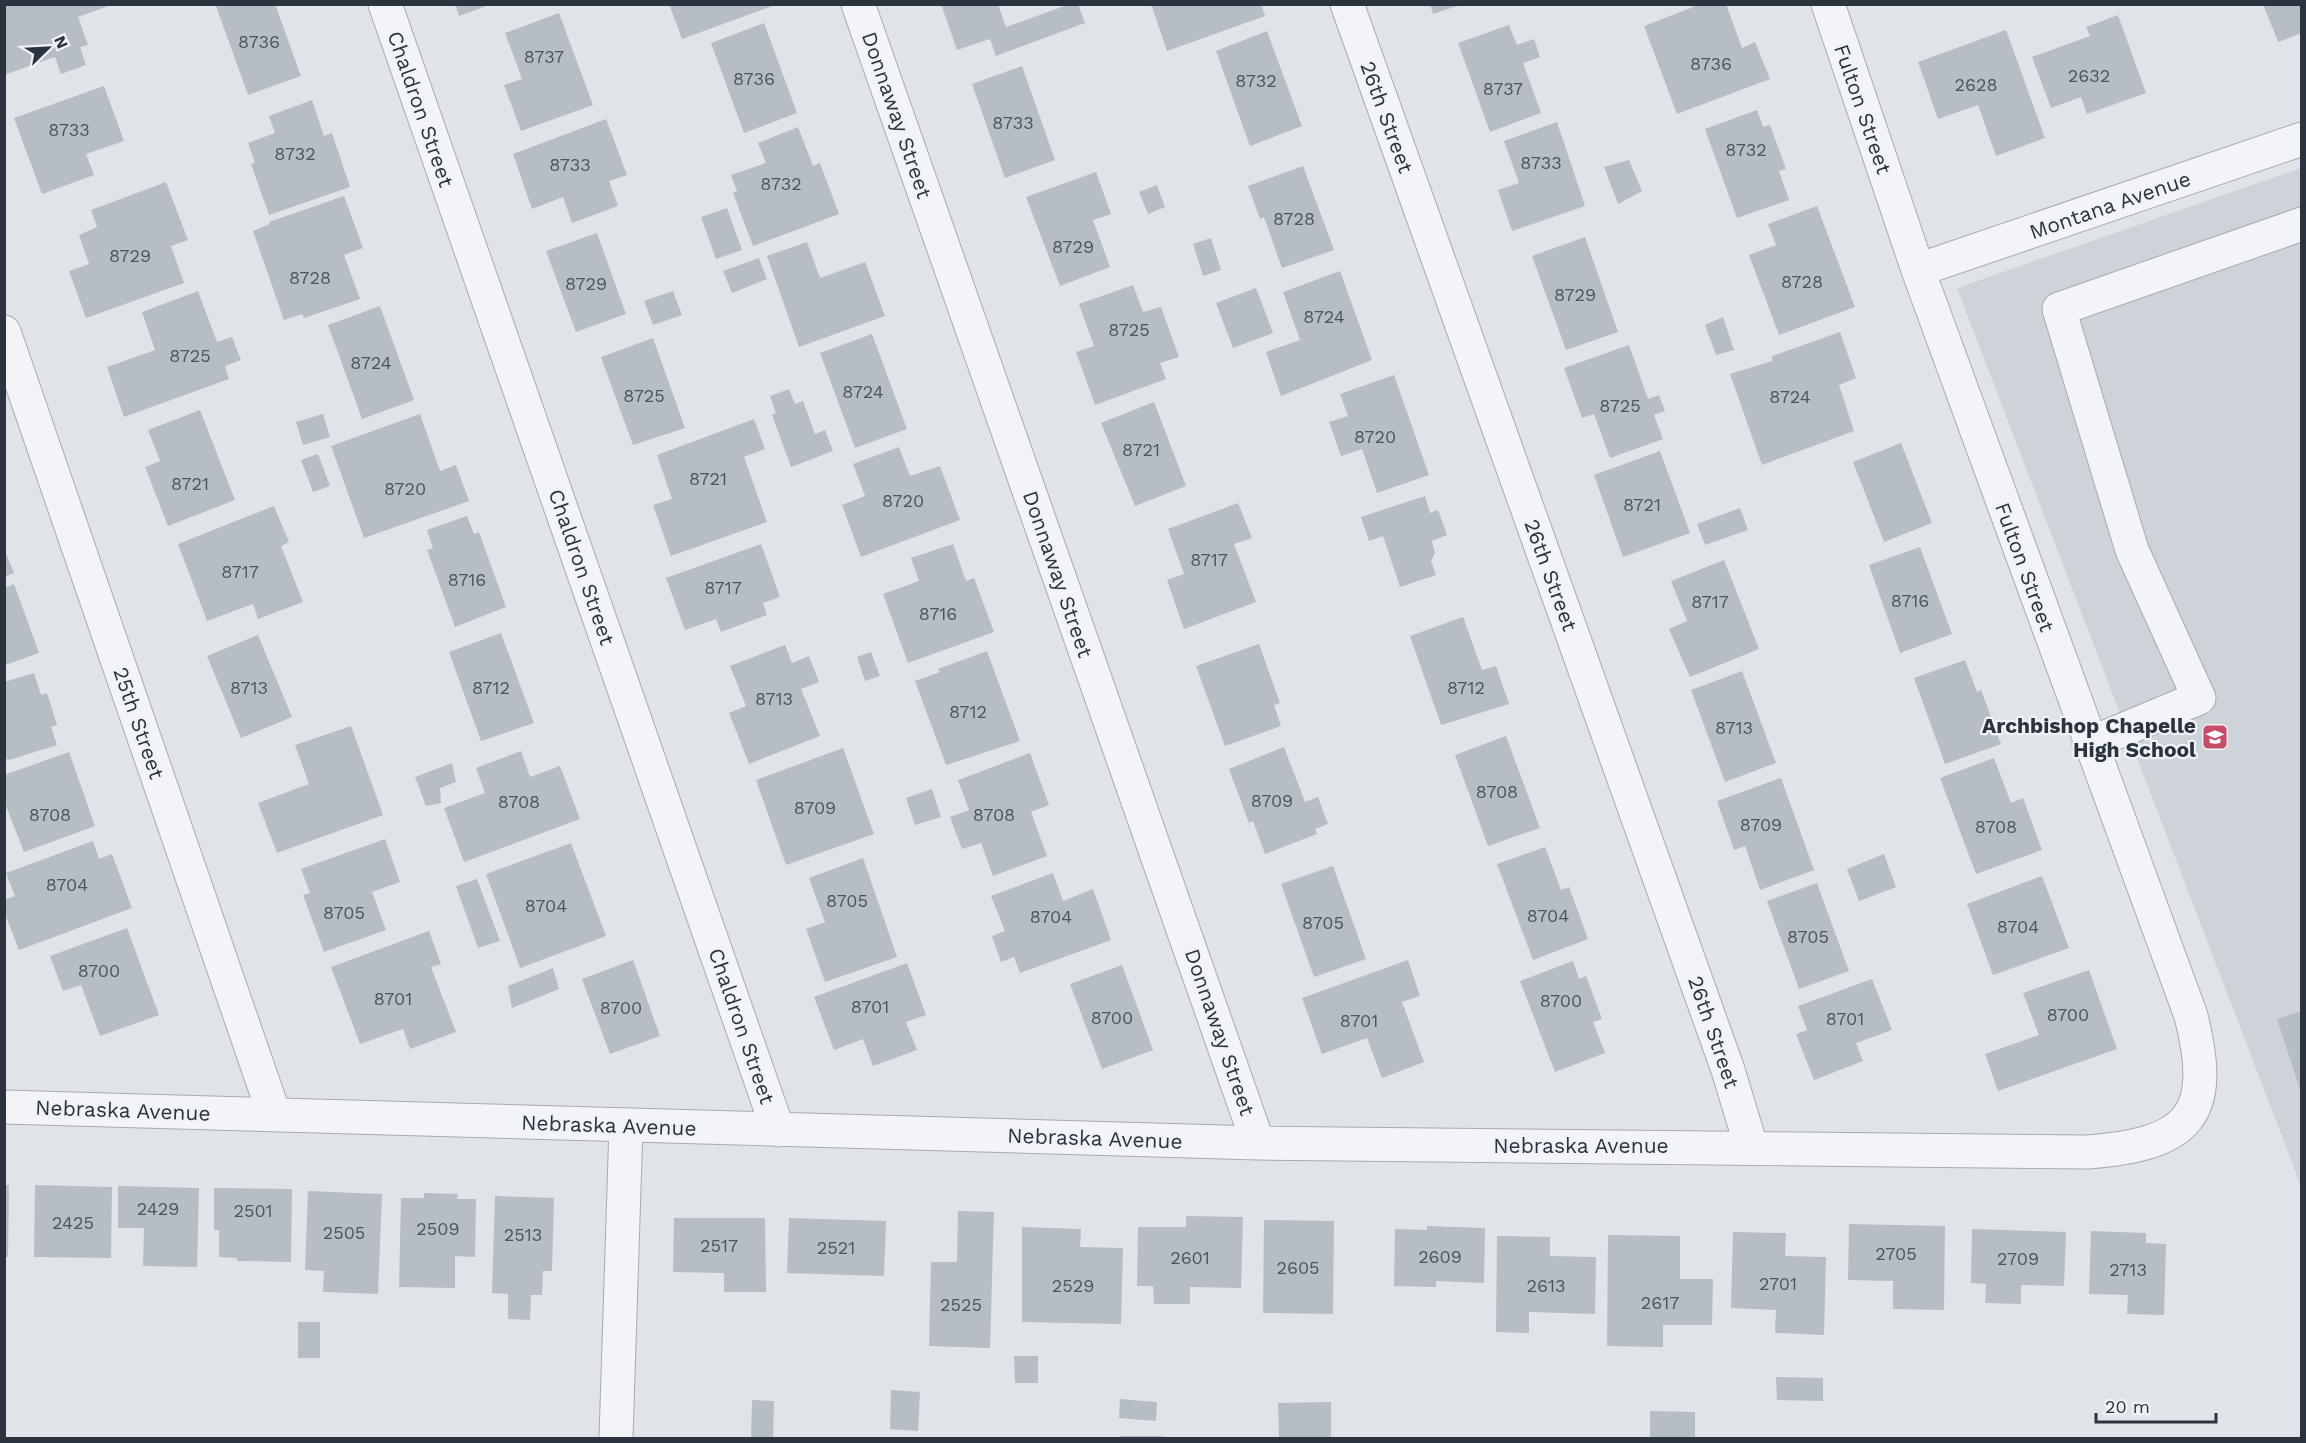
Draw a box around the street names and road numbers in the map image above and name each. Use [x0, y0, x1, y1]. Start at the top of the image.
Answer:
street label: Chaldron Street [383, 28, 459, 190]
street label: Donnaway Street [857, 28, 937, 202]
street label: Fulton Street [1829, 41, 1897, 177]
street label: 26th Street [1355, 58, 1419, 177]
street label: Montana Avenue [2026, 166, 2194, 244]
street label: Chaldron Street [544, 486, 620, 648]
street label: Donnaway Street [1018, 487, 1098, 661]
street label: Fulton Street [1990, 499, 2060, 635]
street label: 26th Street [1519, 516, 1583, 635]
street label: 25th Street [108, 664, 170, 782]
street label: Chaldron Street [704, 945, 780, 1107]
street label: Donnaway Street [1180, 945, 1260, 1119]
street label: 26th Street [1683, 973, 1745, 1092]
street label: Nebraska Avenue [35, 1094, 211, 1126]
street label: Nebraska Avenue [521, 1109, 697, 1141]
street label: Nebraska Avenue [1007, 1122, 1183, 1154]
street label: Nebraska Avenue [1493, 1133, 1669, 1158]

